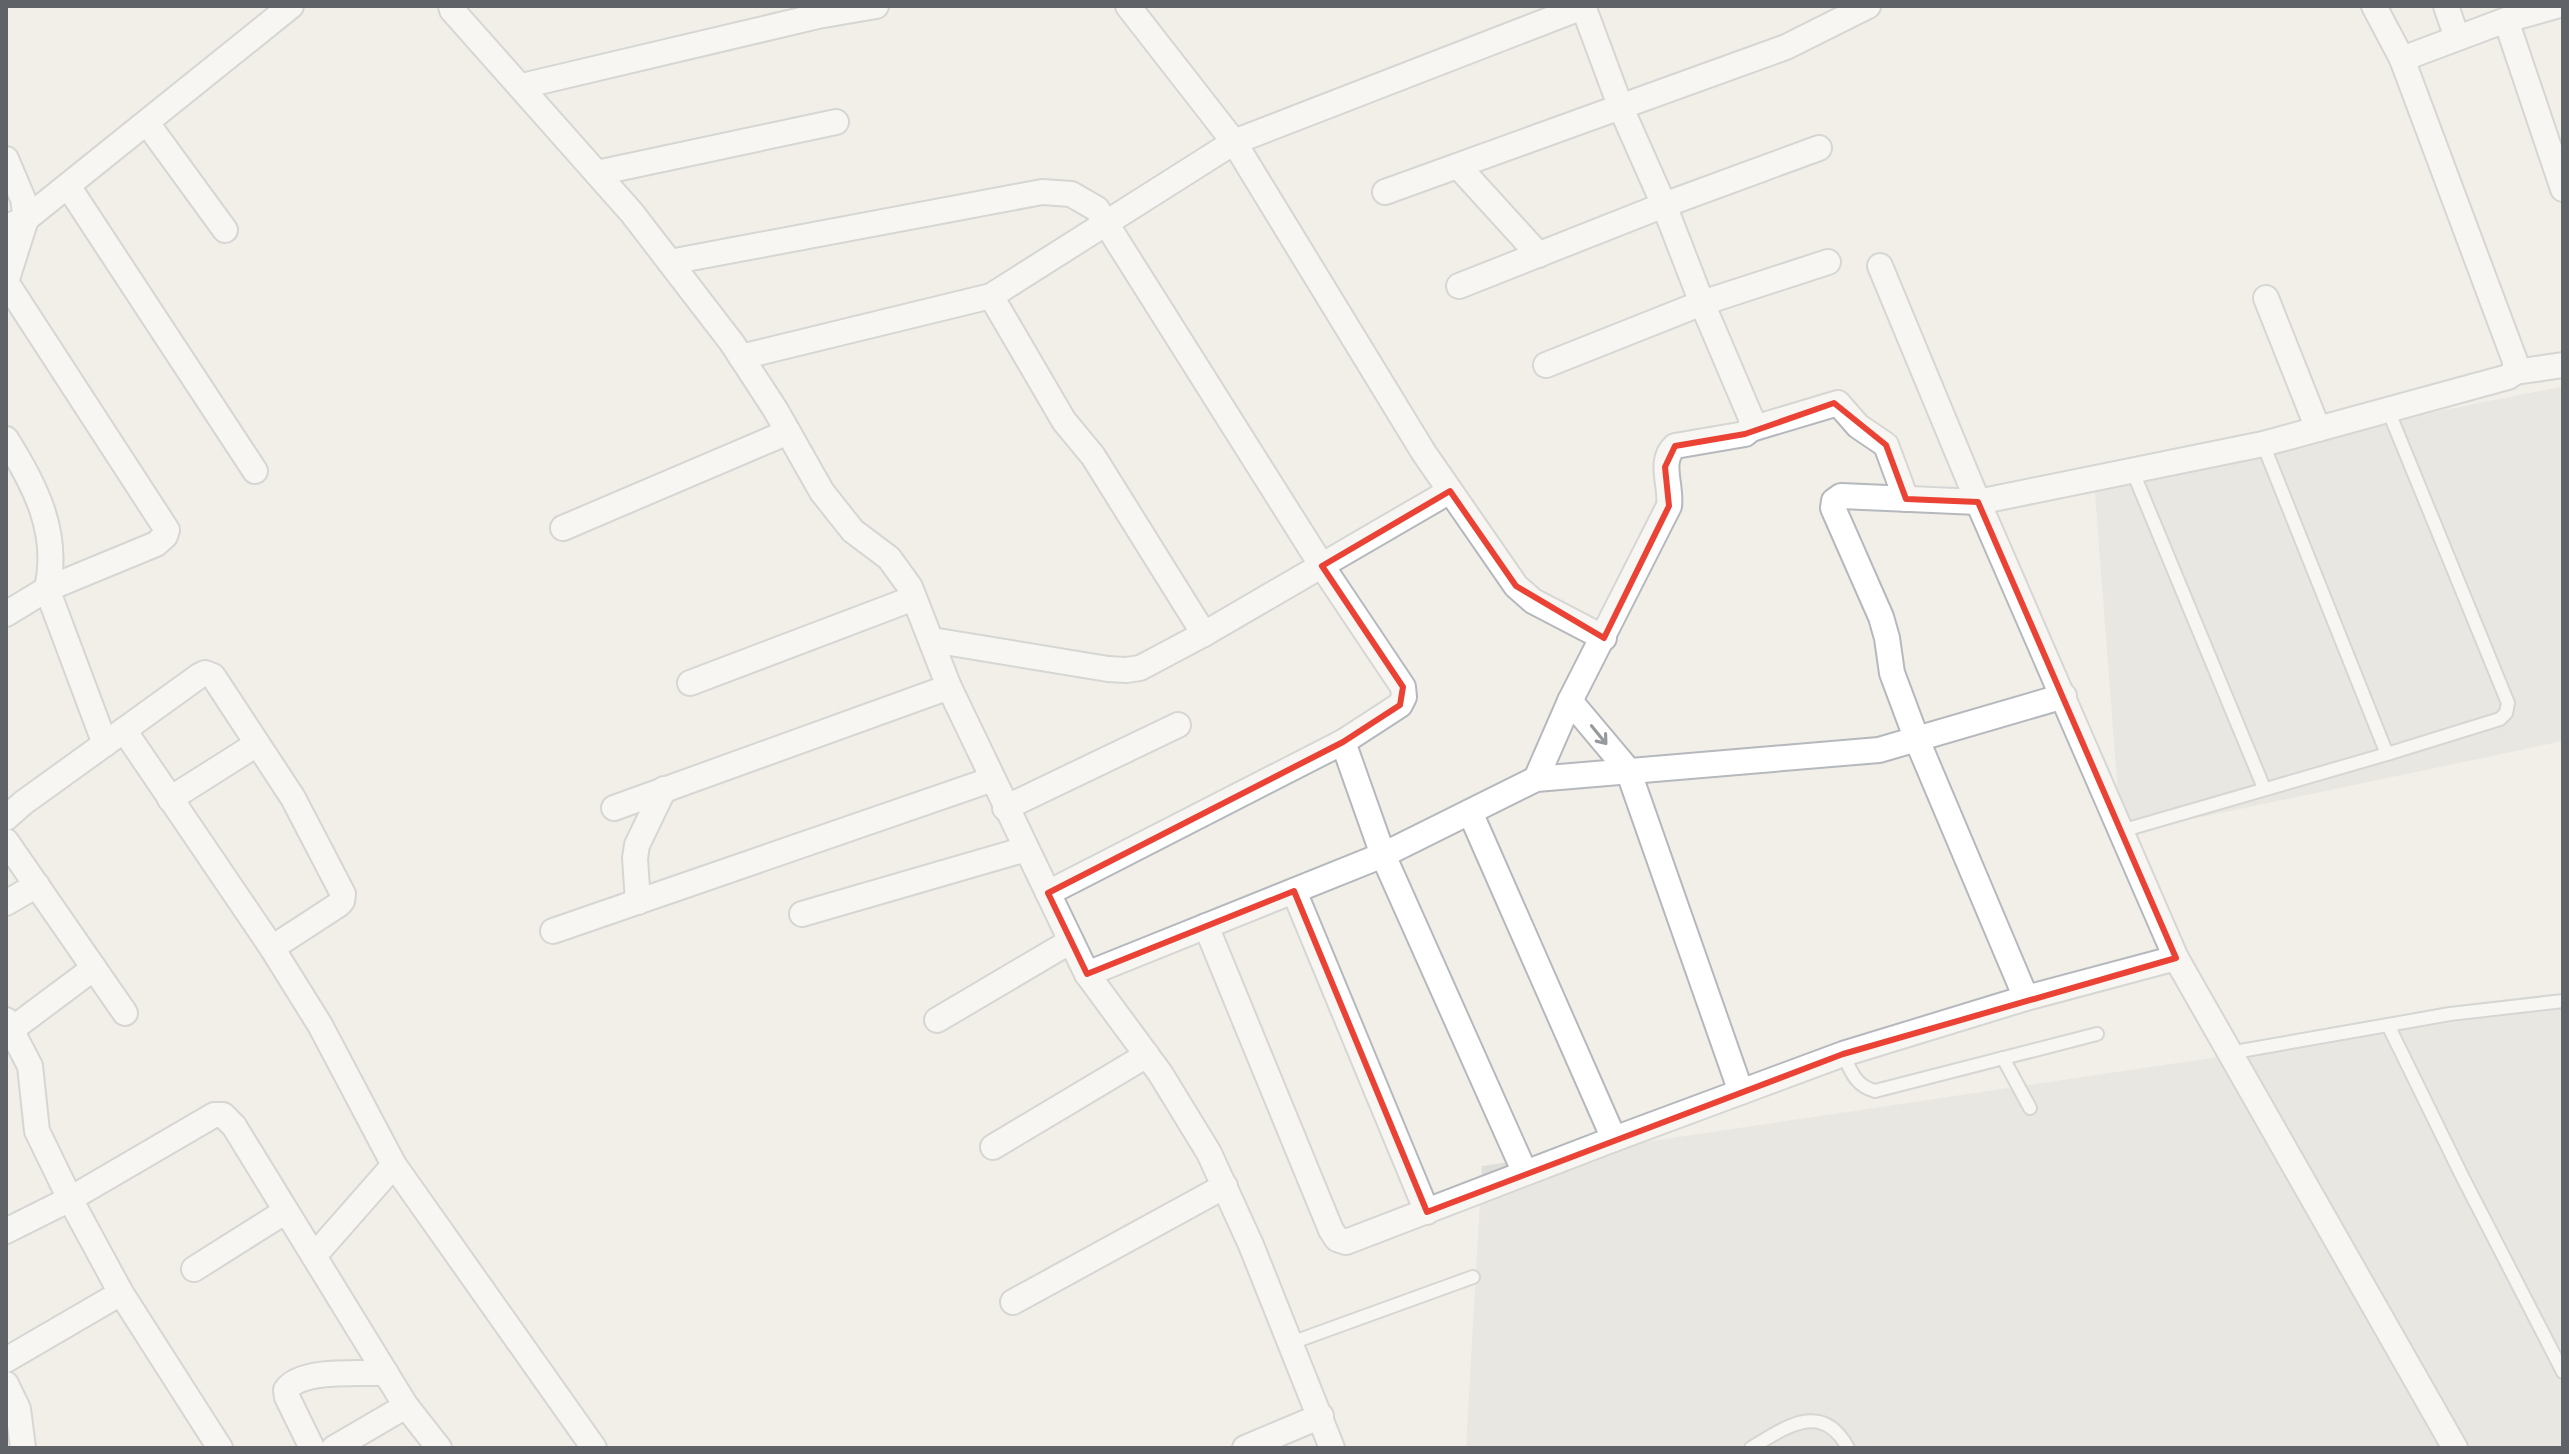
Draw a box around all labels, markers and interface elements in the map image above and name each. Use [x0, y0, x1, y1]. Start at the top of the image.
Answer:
one-way arrow [1590, 725, 1608, 745]

